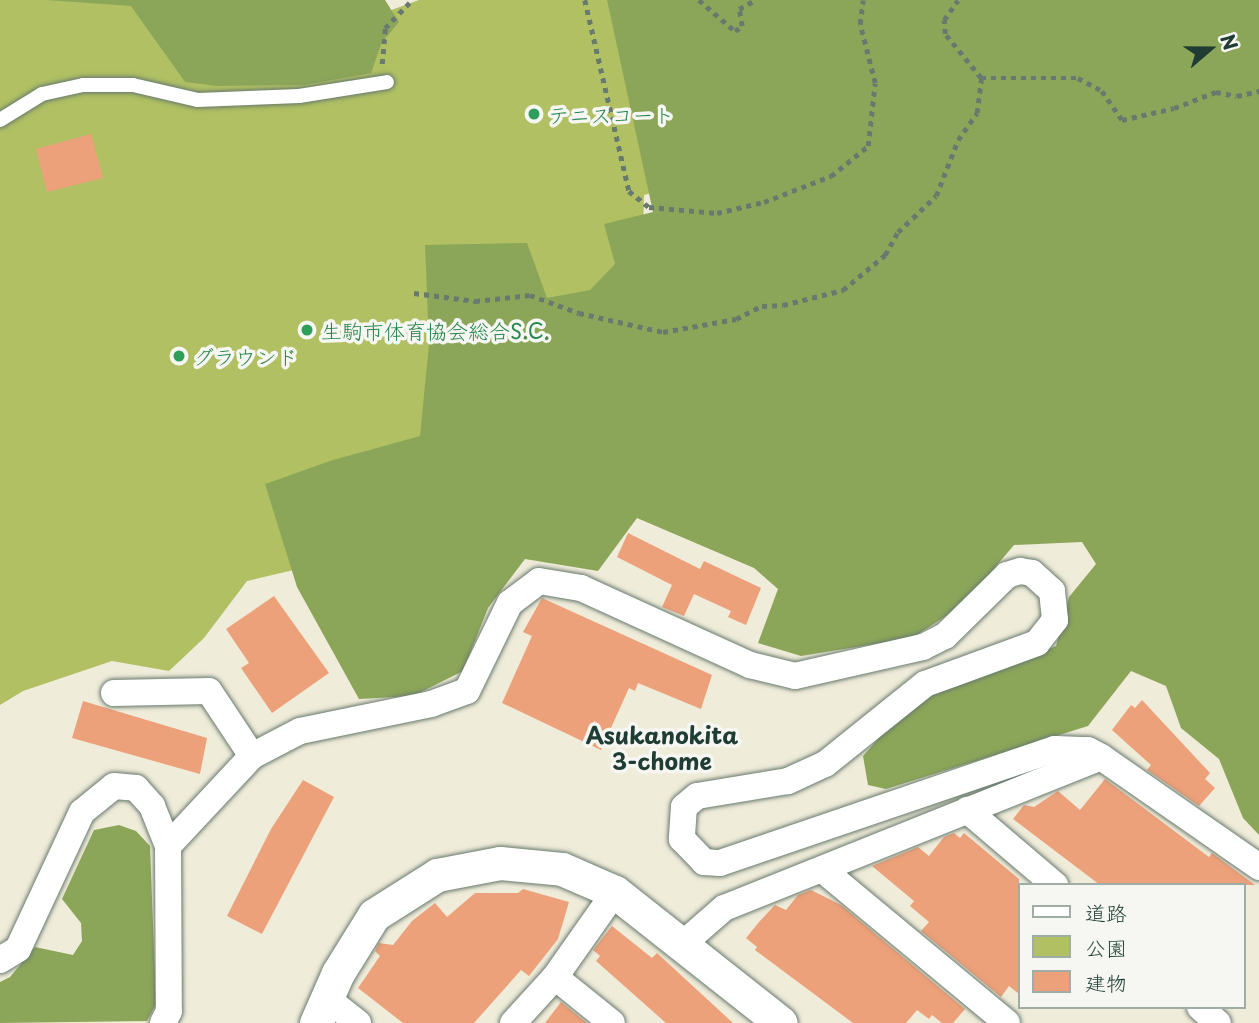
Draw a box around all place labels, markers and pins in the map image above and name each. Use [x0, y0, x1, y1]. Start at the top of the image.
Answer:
place label: テニスコート [548, 101, 674, 127]
marker: テニスコート [526, 106, 542, 122]
place label: 生駒市体育協会総合S.C. [321, 317, 550, 343]
marker: 生駒市体育協会総合S.C. [299, 322, 315, 338]
place label: グラウンド [193, 343, 298, 369]
marker: グラウンド [171, 348, 187, 364]

